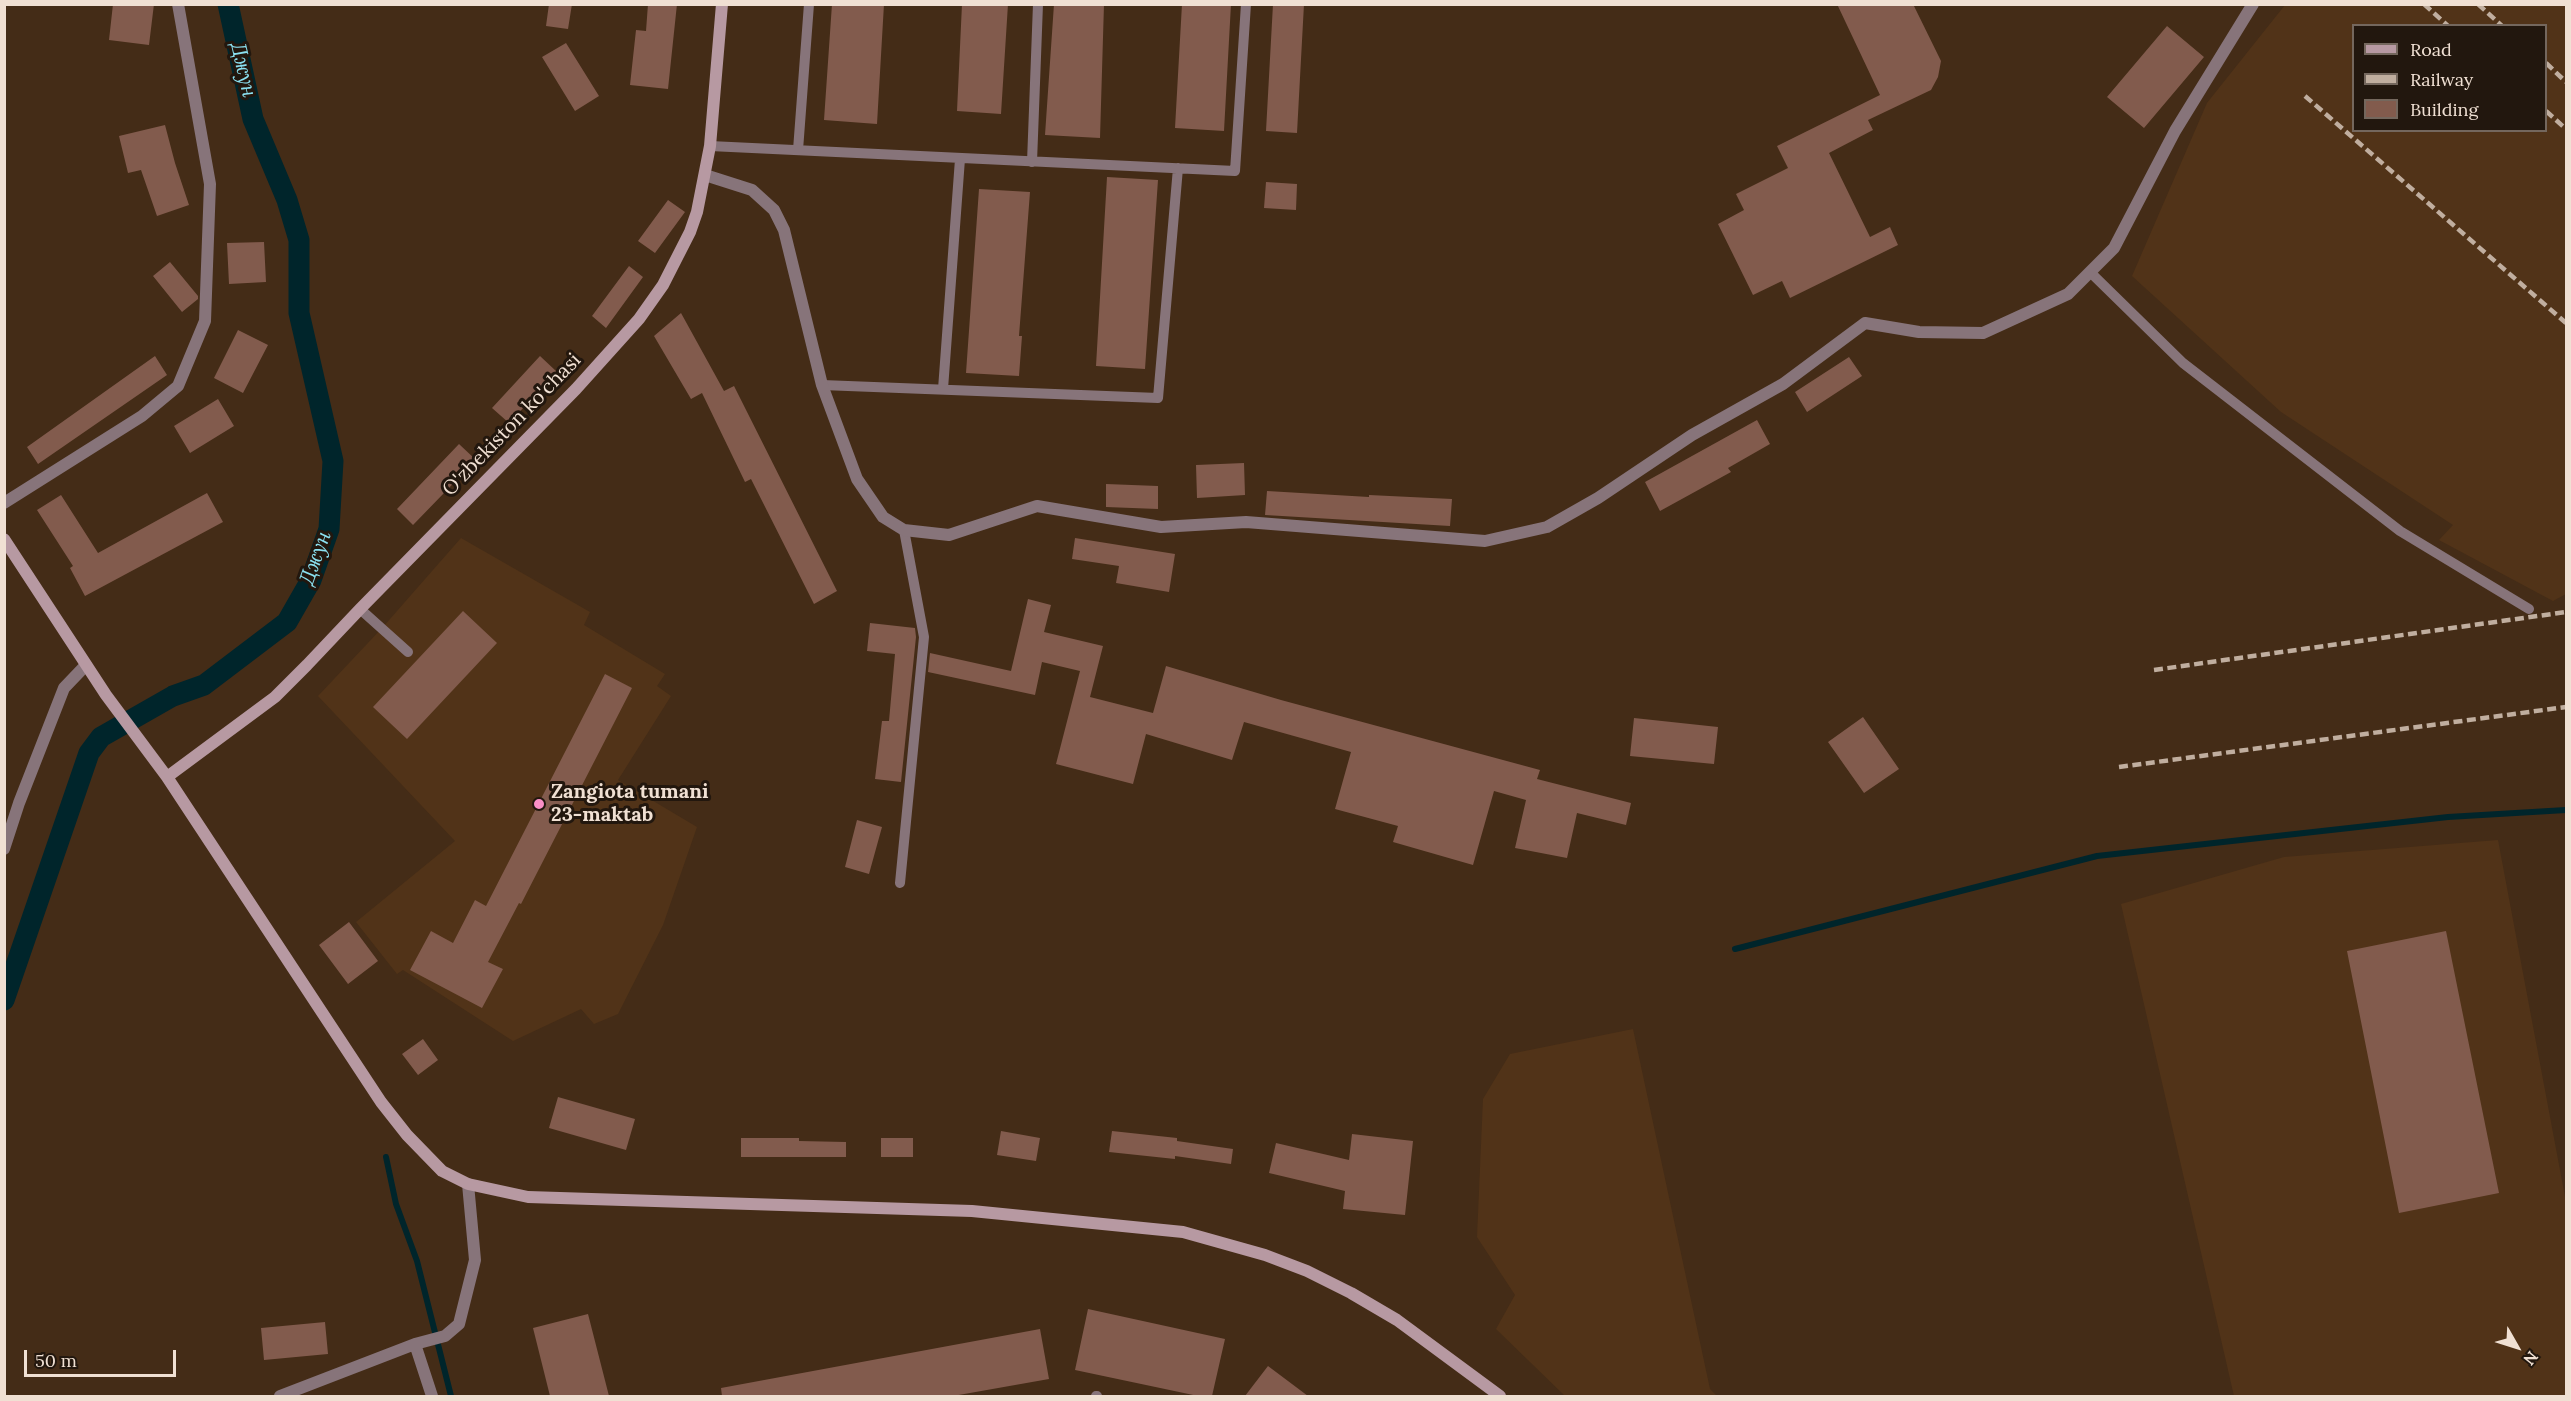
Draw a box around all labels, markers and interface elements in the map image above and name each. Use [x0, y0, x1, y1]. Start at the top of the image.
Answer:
legend [2352, 24, 2547, 132]
text: Road [2410, 38, 2452, 61]
water label: Джун [225, 40, 261, 100]
text: Railway [2410, 68, 2473, 91]
text: Building [2410, 98, 2478, 121]
street label: O'zbekiston ko'chasi [438, 349, 586, 501]
water label: Джун [295, 528, 337, 588]
place label: Zangiota tumani 23-maktab [551, 780, 708, 827]
marker: Zangiota tumani 23-maktab [532, 797, 546, 811]
north arrow [2487, 1317, 2547, 1377]
scale bar [27, 1338, 178, 1376]
text: N [2519, 1347, 2543, 1369]
text: 50 m [35, 1349, 77, 1372]

